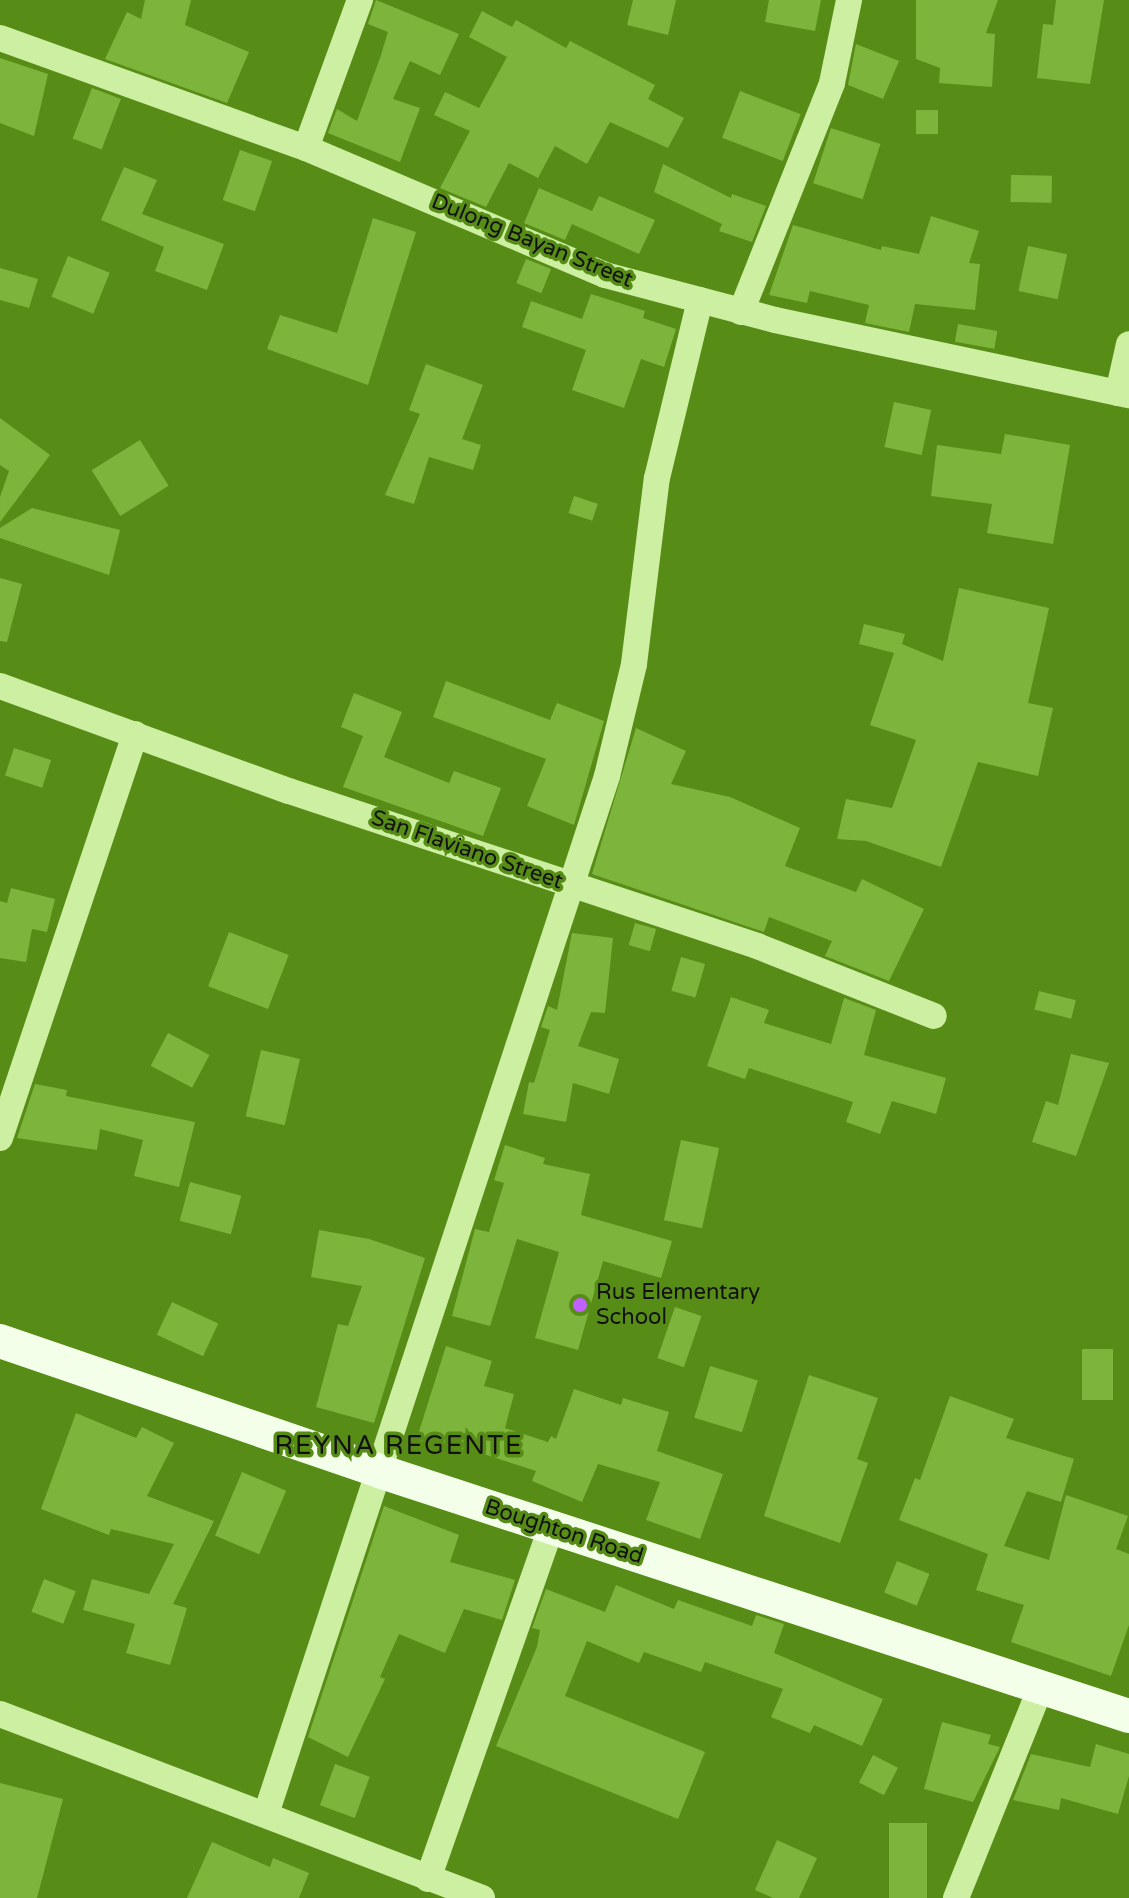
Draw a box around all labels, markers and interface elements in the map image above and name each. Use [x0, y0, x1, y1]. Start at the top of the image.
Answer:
street label: Dulong Bayan Street [427, 188, 637, 294]
street label: San Flaviano Street [368, 805, 566, 895]
place label: Rus Elementary School [596, 1279, 760, 1330]
marker: Rus Elementary School [571, 1296, 589, 1314]
district label: REYNA REGENTE [274, 1430, 524, 1462]
street label: Boughton Road [481, 1494, 647, 1570]

